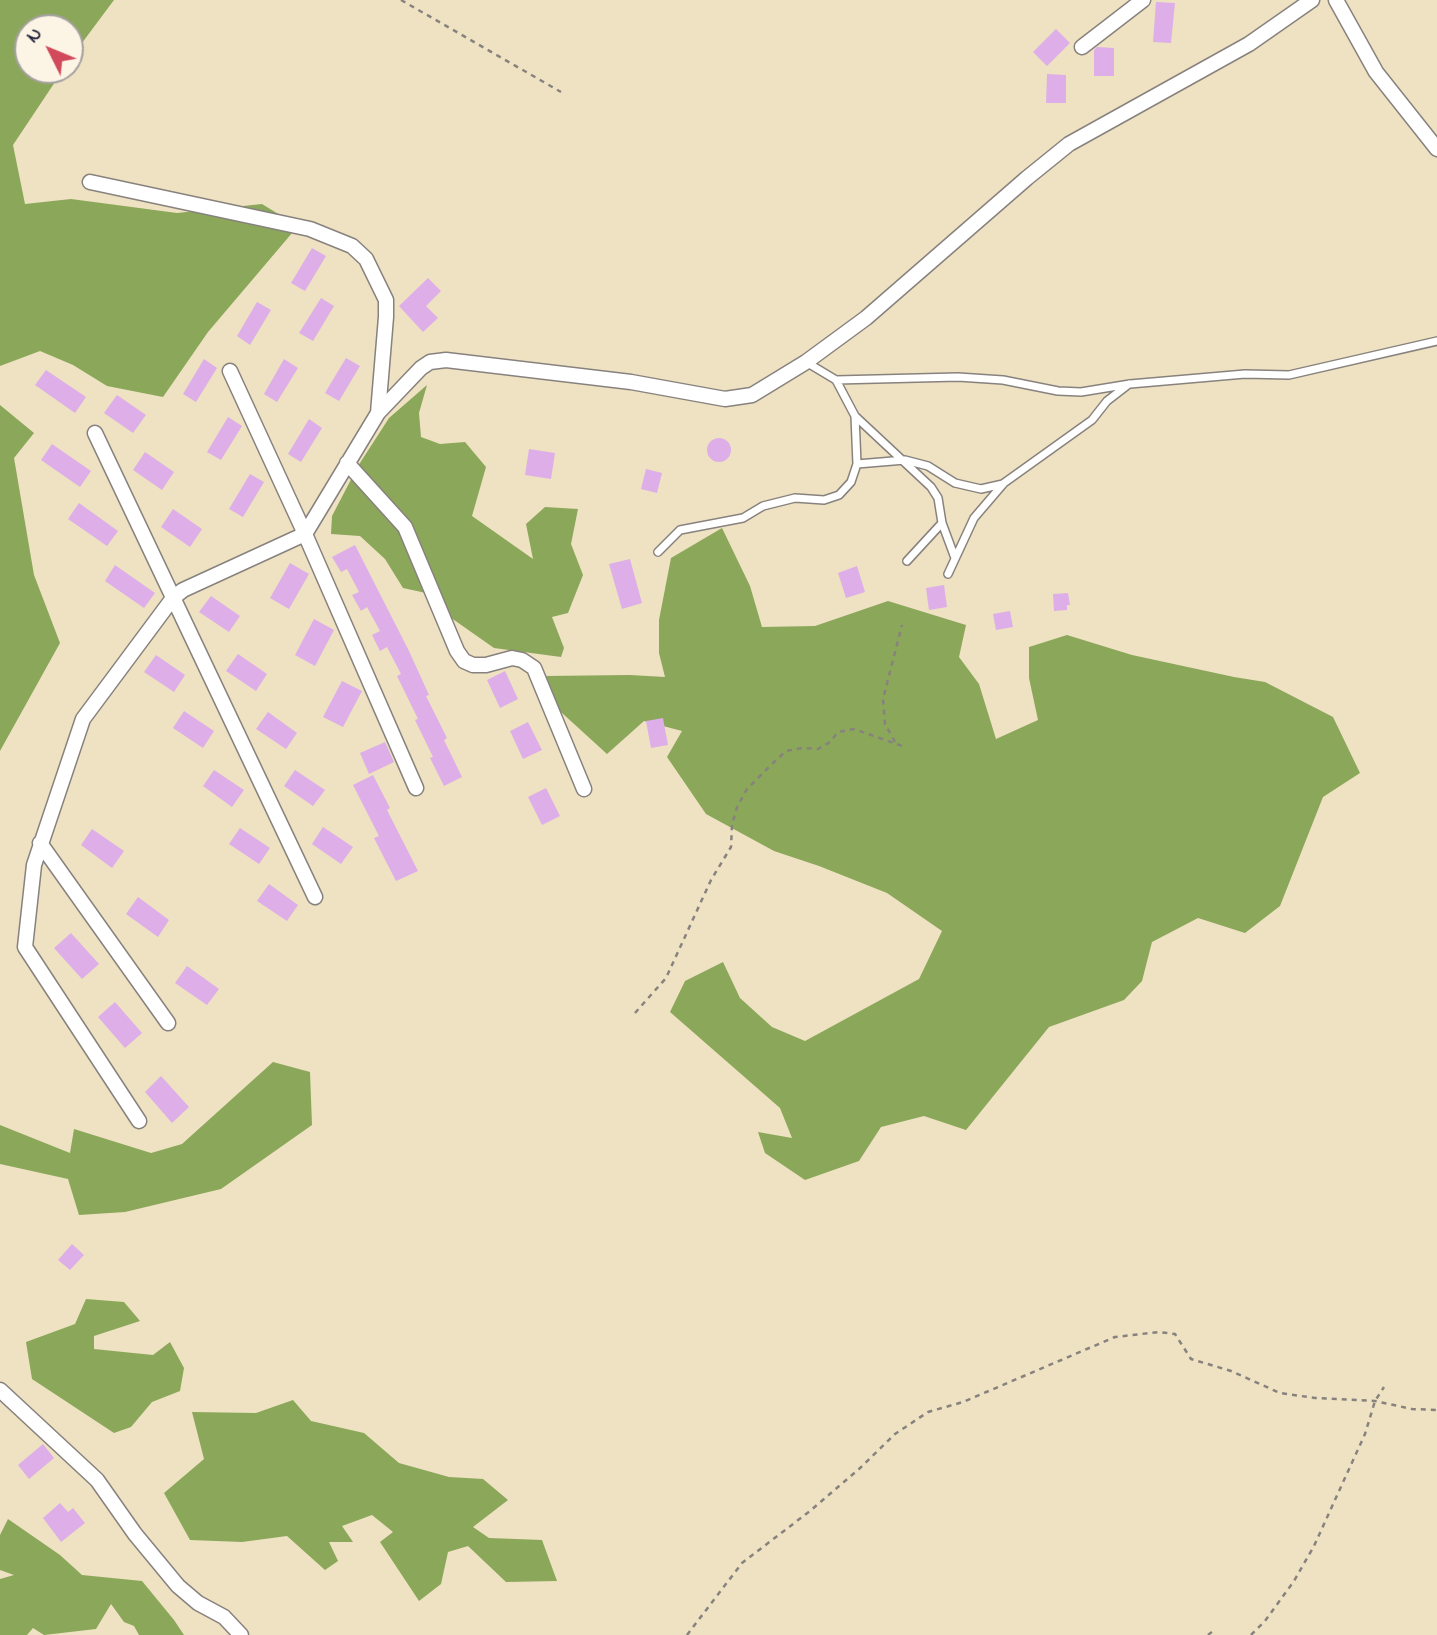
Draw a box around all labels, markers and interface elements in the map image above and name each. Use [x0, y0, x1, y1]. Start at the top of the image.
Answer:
north arrow [14, 14, 84, 84]
text: N [20, 22, 49, 50]

